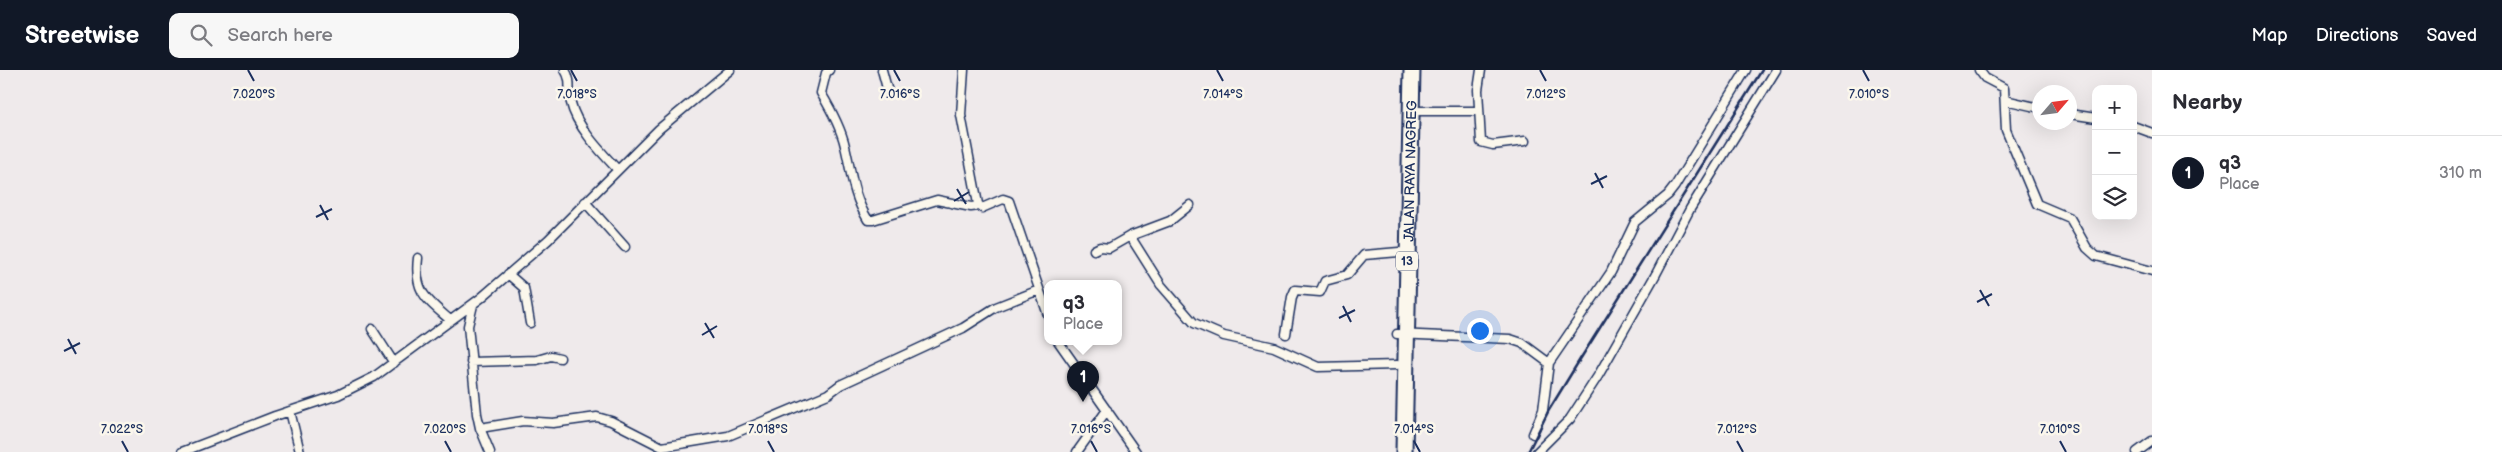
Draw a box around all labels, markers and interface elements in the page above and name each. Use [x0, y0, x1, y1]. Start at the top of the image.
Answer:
search box [169, 13, 519, 58]
text: Streetwise [25, 21, 139, 50]
icon: search [187, 21, 215, 49]
text: Search here [227, 24, 333, 47]
text: Map [2252, 25, 2288, 46]
text: Directions [2316, 25, 2398, 46]
text: Saved [2426, 25, 2477, 46]
north arrow [2032, 85, 2077, 130]
map controls [2092, 85, 2137, 220]
button: + [2092, 85, 2137, 130]
text: 7.020°S [233, 87, 275, 102]
text: 7.018°S [557, 87, 597, 102]
text: 7.016°S [880, 87, 920, 102]
text: 7.014°S [1203, 87, 1243, 102]
text: 7.012°S [1526, 87, 1566, 102]
text: 7.010°S [1849, 87, 1889, 102]
text: Nearby [2172, 90, 2242, 115]
street label: JALAN RAYA NAGREG [1400, 100, 1420, 242]
button: − [2092, 130, 2137, 175]
text: q3 [2219, 152, 2241, 175]
text: 1 [2185, 164, 2191, 183]
text: 310 m [2439, 164, 2482, 183]
button: layers [2092, 175, 2137, 220]
text: Place [2219, 175, 2260, 194]
road number: 13 [1396, 252, 1418, 270]
popup [1044, 280, 1122, 345]
text: q3 [1063, 292, 1085, 315]
text: Place [1063, 315, 1103, 334]
your location [1467, 318, 1493, 344]
pin: 1 [1067, 361, 1099, 402]
text: 7.022°S [101, 422, 143, 437]
text: 7.020°S [424, 422, 466, 437]
text: 7.018°S [748, 422, 788, 437]
text: 7.016°S [1071, 422, 1111, 437]
text: 7.014°S [1394, 422, 1434, 437]
text: 7.012°S [1717, 422, 1757, 437]
text: 7.010°S [2040, 422, 2080, 437]

